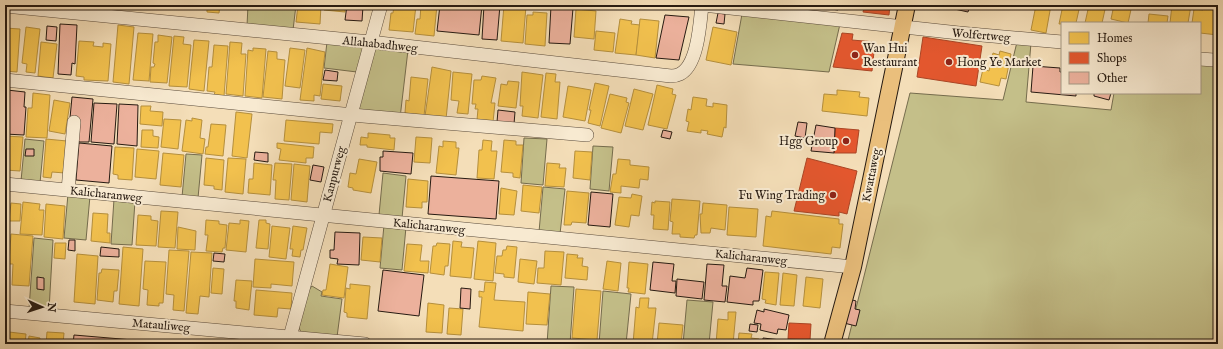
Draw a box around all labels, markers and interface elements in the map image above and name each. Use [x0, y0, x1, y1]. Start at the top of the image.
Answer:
legend [1061, 22, 1201, 94]
street label: Wolfertweg [951, 25, 1011, 46]
text: Homes [1097, 31, 1133, 46]
street label: Allahabadhweg [341, 33, 419, 56]
place label: Wan Hui Restaurant [863, 41, 917, 70]
marker: Wan Hui Restaurant [850, 50, 860, 60]
text: Shops [1097, 51, 1127, 67]
place label: Hong Ye Market [957, 55, 1041, 70]
marker: Hong Ye Market [944, 57, 954, 67]
text: Other [1097, 71, 1128, 86]
place label: Hgg Group [779, 134, 838, 150]
marker: Hgg Group [841, 136, 851, 146]
street label: Kanpurweg [320, 144, 350, 204]
street label: Kwattaweg [859, 146, 884, 203]
street label: Kalicharanweg [69, 183, 143, 206]
place label: Fu Wing Trading [739, 188, 825, 203]
marker: Fu Wing Trading [828, 190, 838, 200]
street label: Kalicharanweg [392, 215, 466, 238]
street label: Kalicharanweg [714, 246, 788, 269]
north arrow [22, 287, 62, 327]
text: N [44, 301, 58, 313]
street label: Matauliweg [131, 315, 191, 336]

